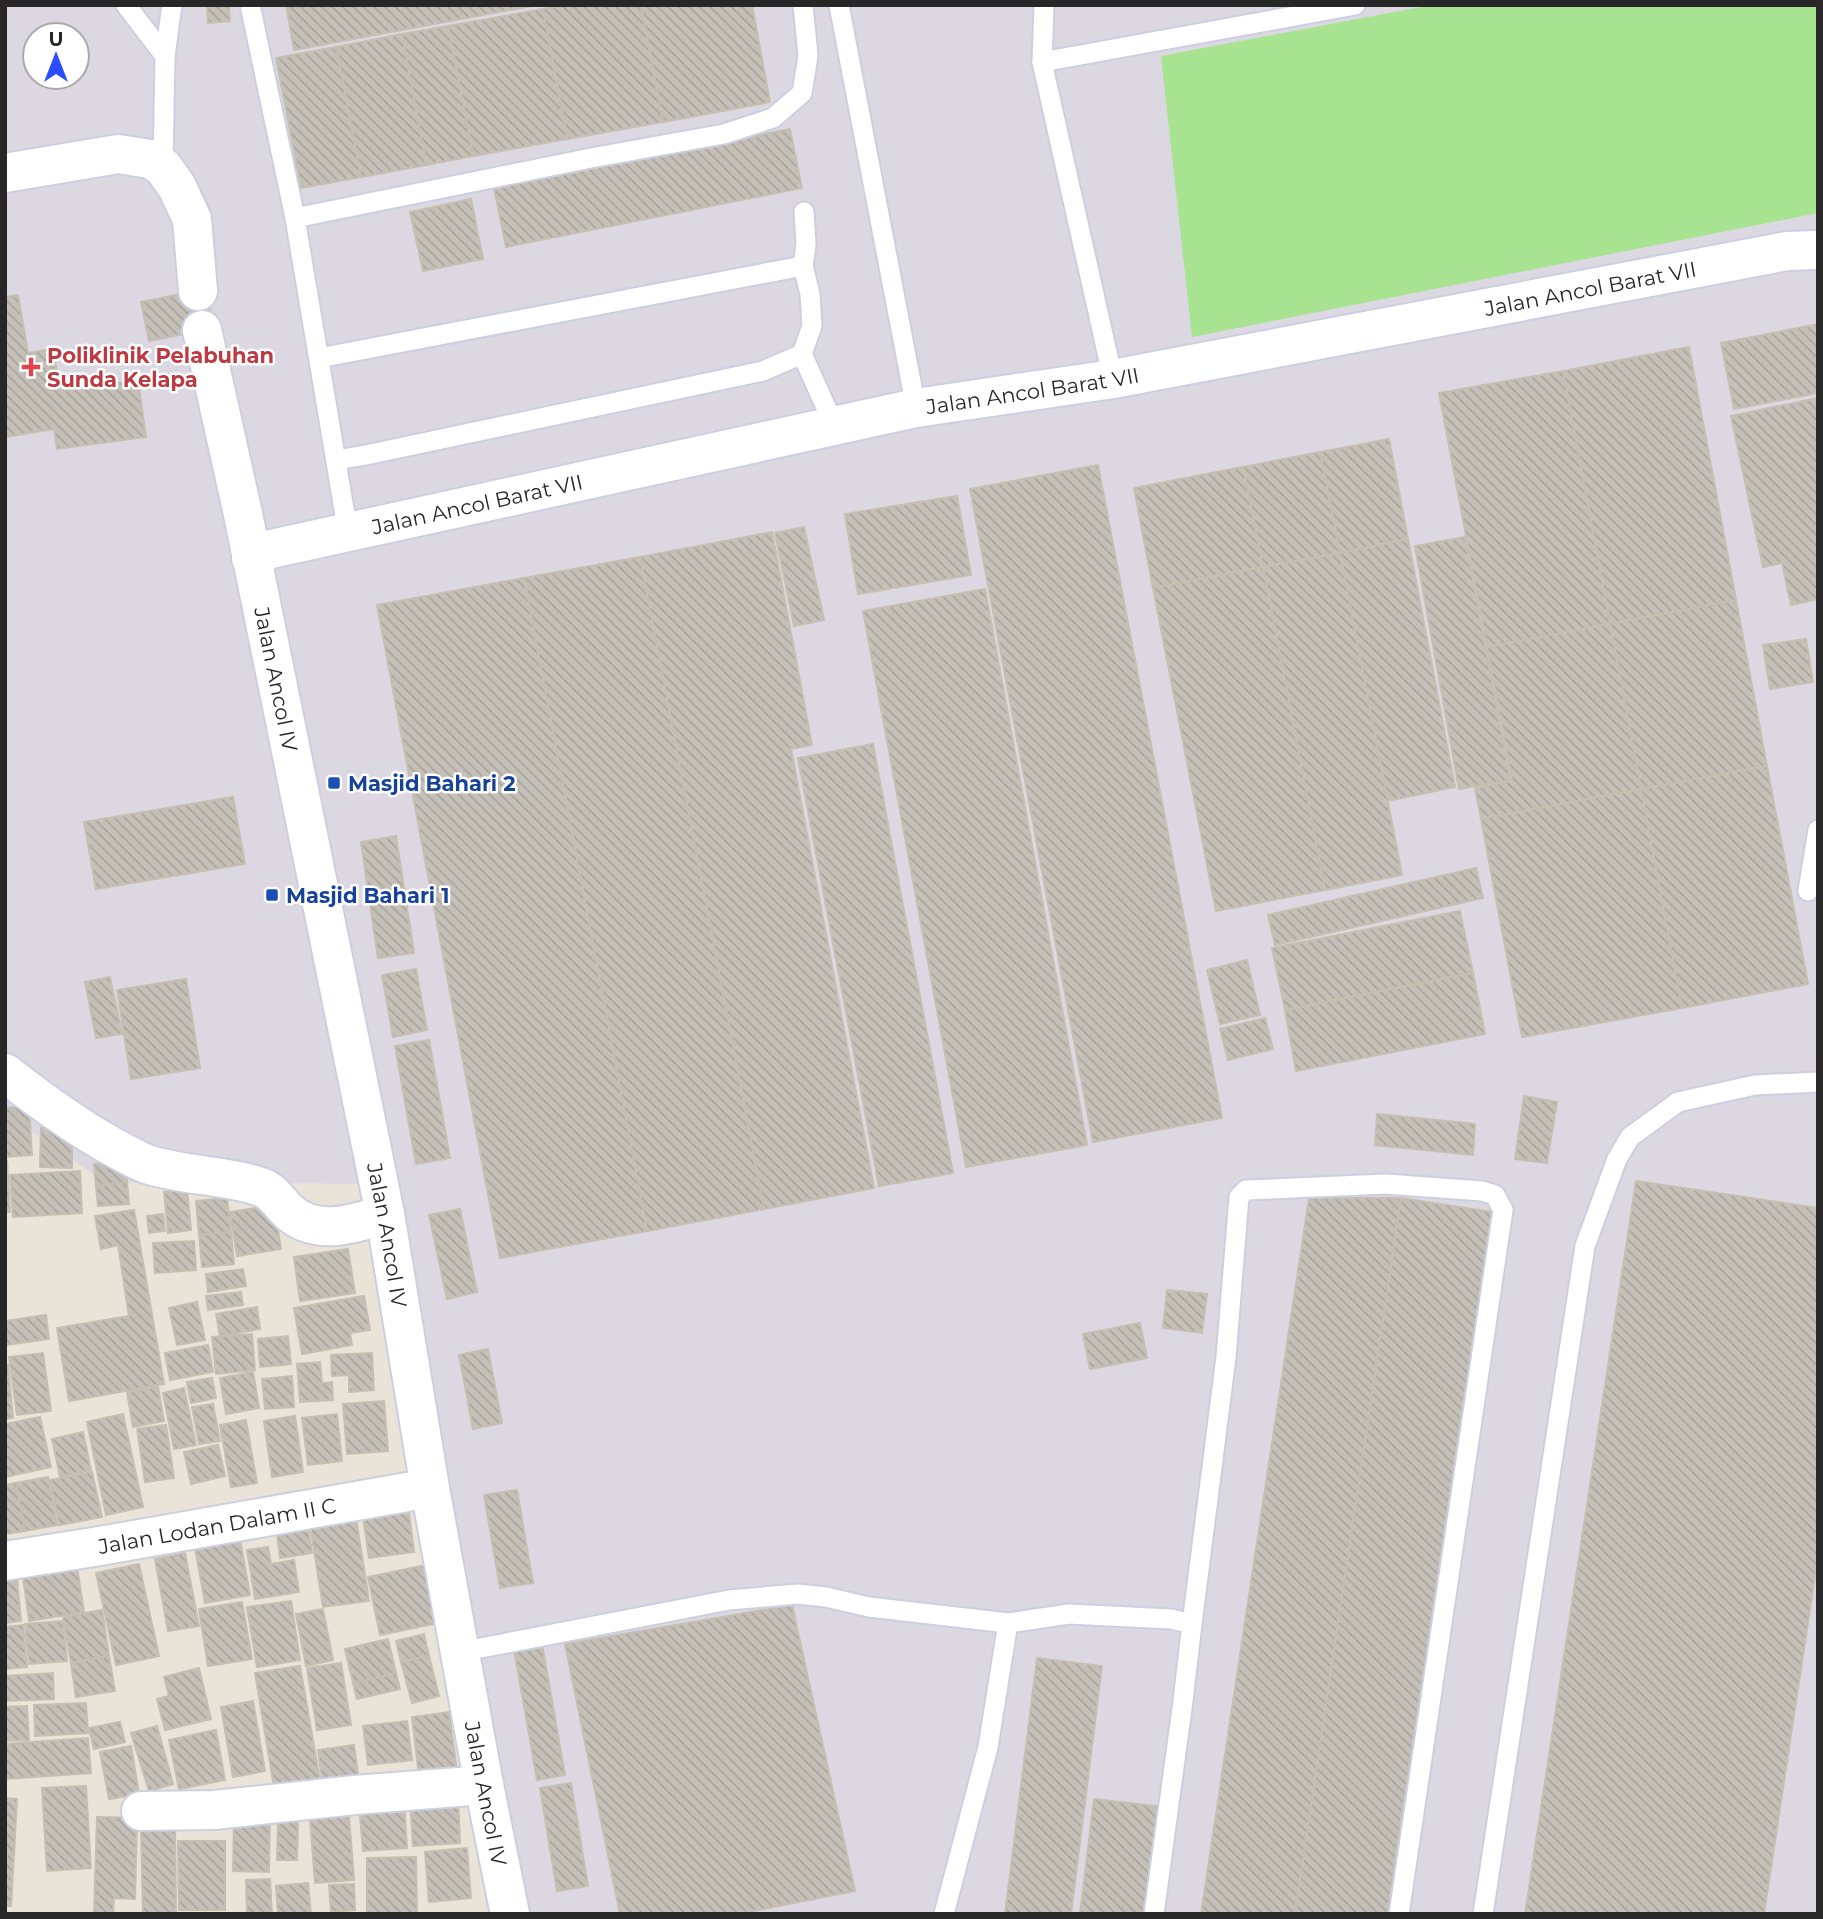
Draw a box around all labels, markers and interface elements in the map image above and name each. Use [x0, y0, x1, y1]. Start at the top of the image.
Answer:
north arrow [21, 21, 91, 91]
text: U [49, 28, 63, 51]
street label: Jalan Ancol Barat VII [1481, 256, 1698, 321]
place label: Poliklinik Pelabuhan Sunda Kelapa [47, 343, 274, 392]
marker: Poliklinik Pelabuhan Sunda Kelapa [21, 357, 41, 377]
street label: Jalan Ancol Barat VII [923, 362, 1141, 419]
street label: Jalan Ancol Barat VII [368, 469, 585, 539]
street label: Jalan Ancol IV [249, 604, 303, 754]
place label: Masjid Bahari 2 [348, 771, 516, 796]
marker: Masjid Bahari 2 [326, 775, 342, 791]
place label: Masjid Bahari 1 [286, 883, 449, 908]
marker: Masjid Bahari 1 [264, 887, 280, 903]
street label: Jalan Ancol IV [362, 1159, 413, 1310]
street label: Jalan Lodan Dalam II C [95, 1492, 338, 1559]
street label: Jalan Ancol IV [460, 1718, 513, 1868]

